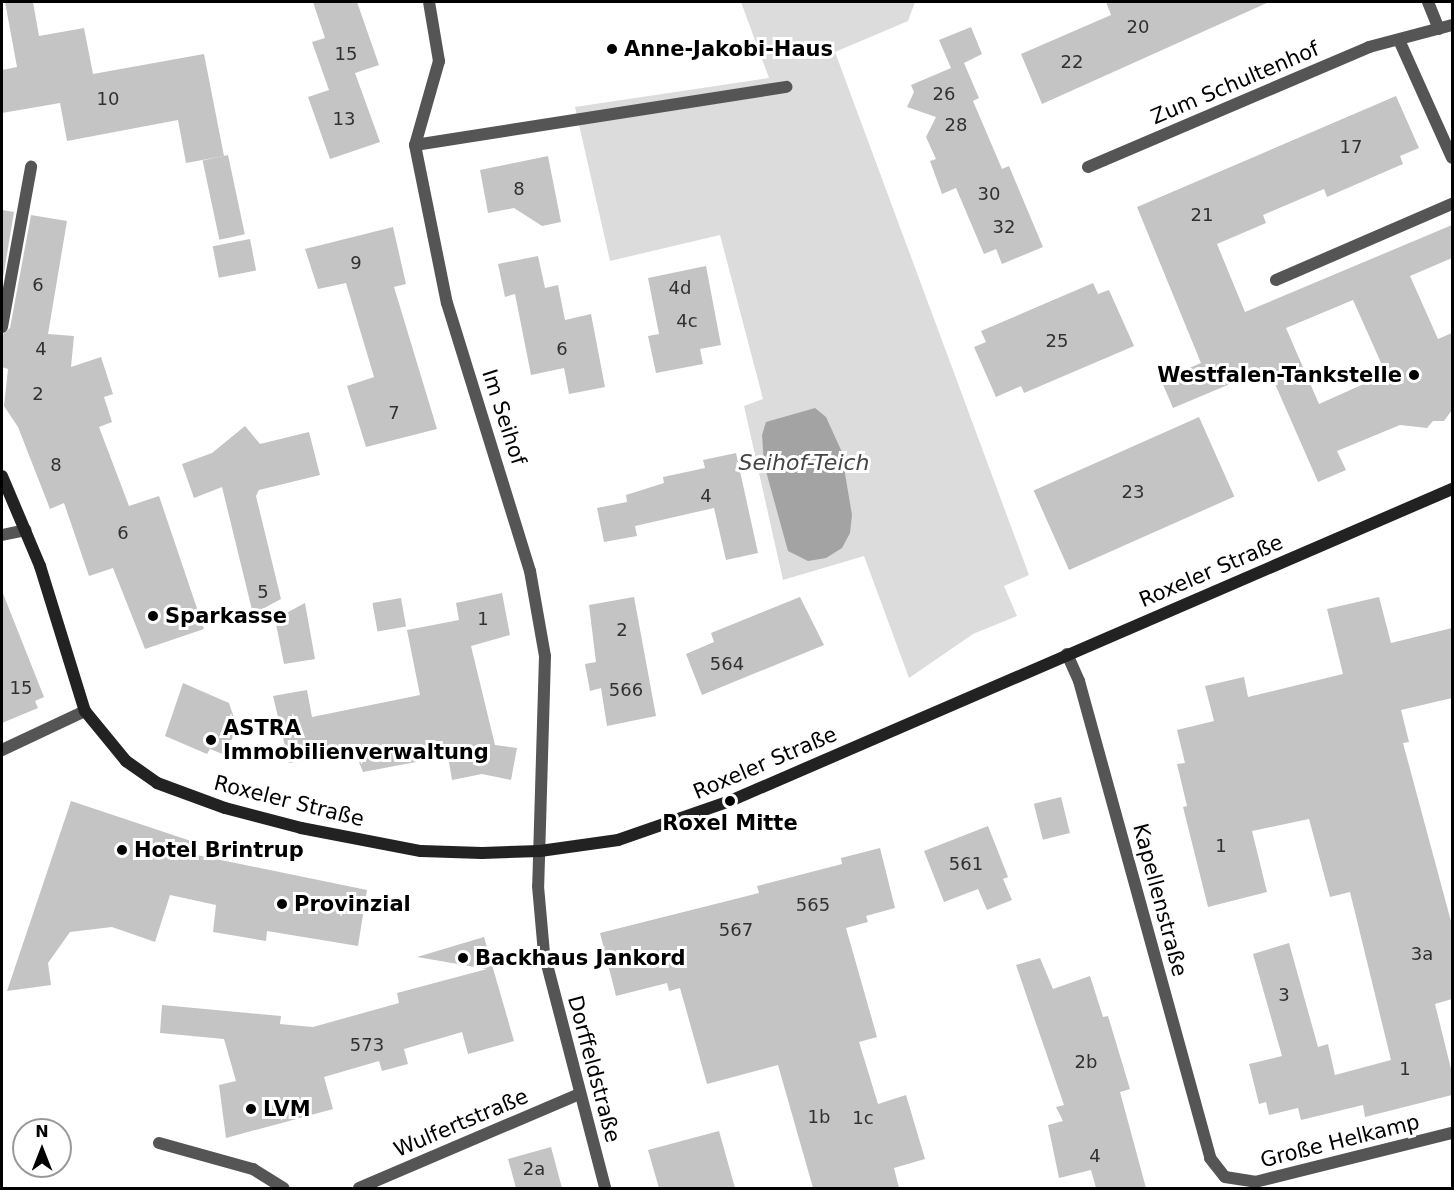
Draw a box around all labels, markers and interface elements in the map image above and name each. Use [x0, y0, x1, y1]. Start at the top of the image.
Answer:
house number: 20 [1127, 16, 1149, 38]
place label: Anne-Jakobi-Haus [624, 36, 833, 62]
street label: Zum Schultenhof [1147, 36, 1323, 130]
marker: Anne-Jakobi-Haus [605, 42, 619, 56]
house number: 15 [335, 43, 357, 65]
house number: 22 [1061, 51, 1083, 73]
house number: 26 [933, 83, 955, 105]
house number: 10 [97, 88, 119, 110]
house number: 13 [333, 108, 355, 130]
house number: 28 [945, 114, 967, 136]
house number: 17 [1340, 136, 1362, 158]
house number: 8 [513, 178, 525, 200]
house number: 30 [978, 183, 1000, 205]
house number: 21 [1191, 204, 1213, 226]
house number: 32 [993, 216, 1015, 238]
house number: 9 [350, 252, 362, 274]
house number: 6 [32, 274, 44, 296]
house number: 4d [669, 277, 691, 299]
house number: 4c [676, 310, 698, 332]
house number: 25 [1046, 330, 1068, 352]
house number: 4 [35, 338, 47, 360]
house number: 6 [556, 338, 568, 360]
place label: Westfalen-Tankstelle [1157, 362, 1402, 388]
street label: Im Seihof [477, 366, 531, 468]
marker: Westfalen-Tankstelle [1407, 368, 1421, 382]
house number: 2 [32, 383, 44, 405]
house number: 7 [388, 402, 400, 424]
water label: Seihof-Teich [738, 450, 870, 476]
house number: 8 [50, 454, 62, 476]
house number: 23 [1122, 481, 1144, 503]
house number: 4 [700, 485, 712, 507]
house number: 6 [117, 522, 129, 544]
street label: Roxeler Straße [1135, 529, 1287, 613]
house number: 5 [257, 581, 269, 603]
place label: Sparkasse [165, 603, 287, 629]
house number: 1 [477, 608, 489, 630]
marker: Sparkasse [146, 609, 160, 623]
house number: 2 [616, 619, 628, 641]
house number: 564 [710, 653, 744, 675]
house number: 15 [10, 677, 32, 699]
house number: 566 [609, 679, 643, 701]
place label: ASTRA Immobilienverwaltung [223, 715, 489, 765]
street label: Roxeler Straße [689, 721, 841, 805]
marker: ASTRA Immobilienverwaltung [204, 733, 218, 747]
street label: Roxeler Straße [211, 770, 367, 832]
marker: Roxel Mitte [723, 794, 737, 808]
place label: Roxel Mitte [662, 810, 798, 836]
street label: Kapellenstraße [1127, 821, 1193, 979]
house number: 1 [1215, 835, 1227, 857]
place label: Hotel Brintrup [134, 837, 304, 863]
marker: Hotel Brintrup [115, 843, 129, 857]
house number: 561 [949, 853, 983, 875]
place label: Provinzial [294, 891, 411, 917]
house number: 565 [796, 894, 830, 916]
marker: Provinzial [275, 897, 289, 911]
house number: 567 [719, 919, 753, 941]
house number: 3a [1411, 943, 1433, 965]
place label: Backhaus Jankord [475, 945, 686, 971]
marker: Backhaus Jankord [456, 951, 470, 965]
house number: 3 [1278, 984, 1290, 1006]
street label: Dorffeldstraße [562, 993, 626, 1145]
house number: 573 [350, 1034, 384, 1056]
house number: 2b [1075, 1051, 1097, 1073]
house number: 1 [1399, 1058, 1411, 1080]
street label: Wulfertstraße [390, 1083, 532, 1163]
place label: LVM [263, 1096, 311, 1122]
marker: LVM [244, 1102, 258, 1116]
house number: 1b [808, 1106, 830, 1128]
house number: 1c [852, 1107, 874, 1129]
street label: Große Helkamp [1258, 1109, 1422, 1173]
north arrow [12, 1118, 72, 1178]
text: N [35, 1122, 49, 1141]
house number: 4 [1089, 1145, 1101, 1167]
house number: 2a [523, 1158, 545, 1180]

